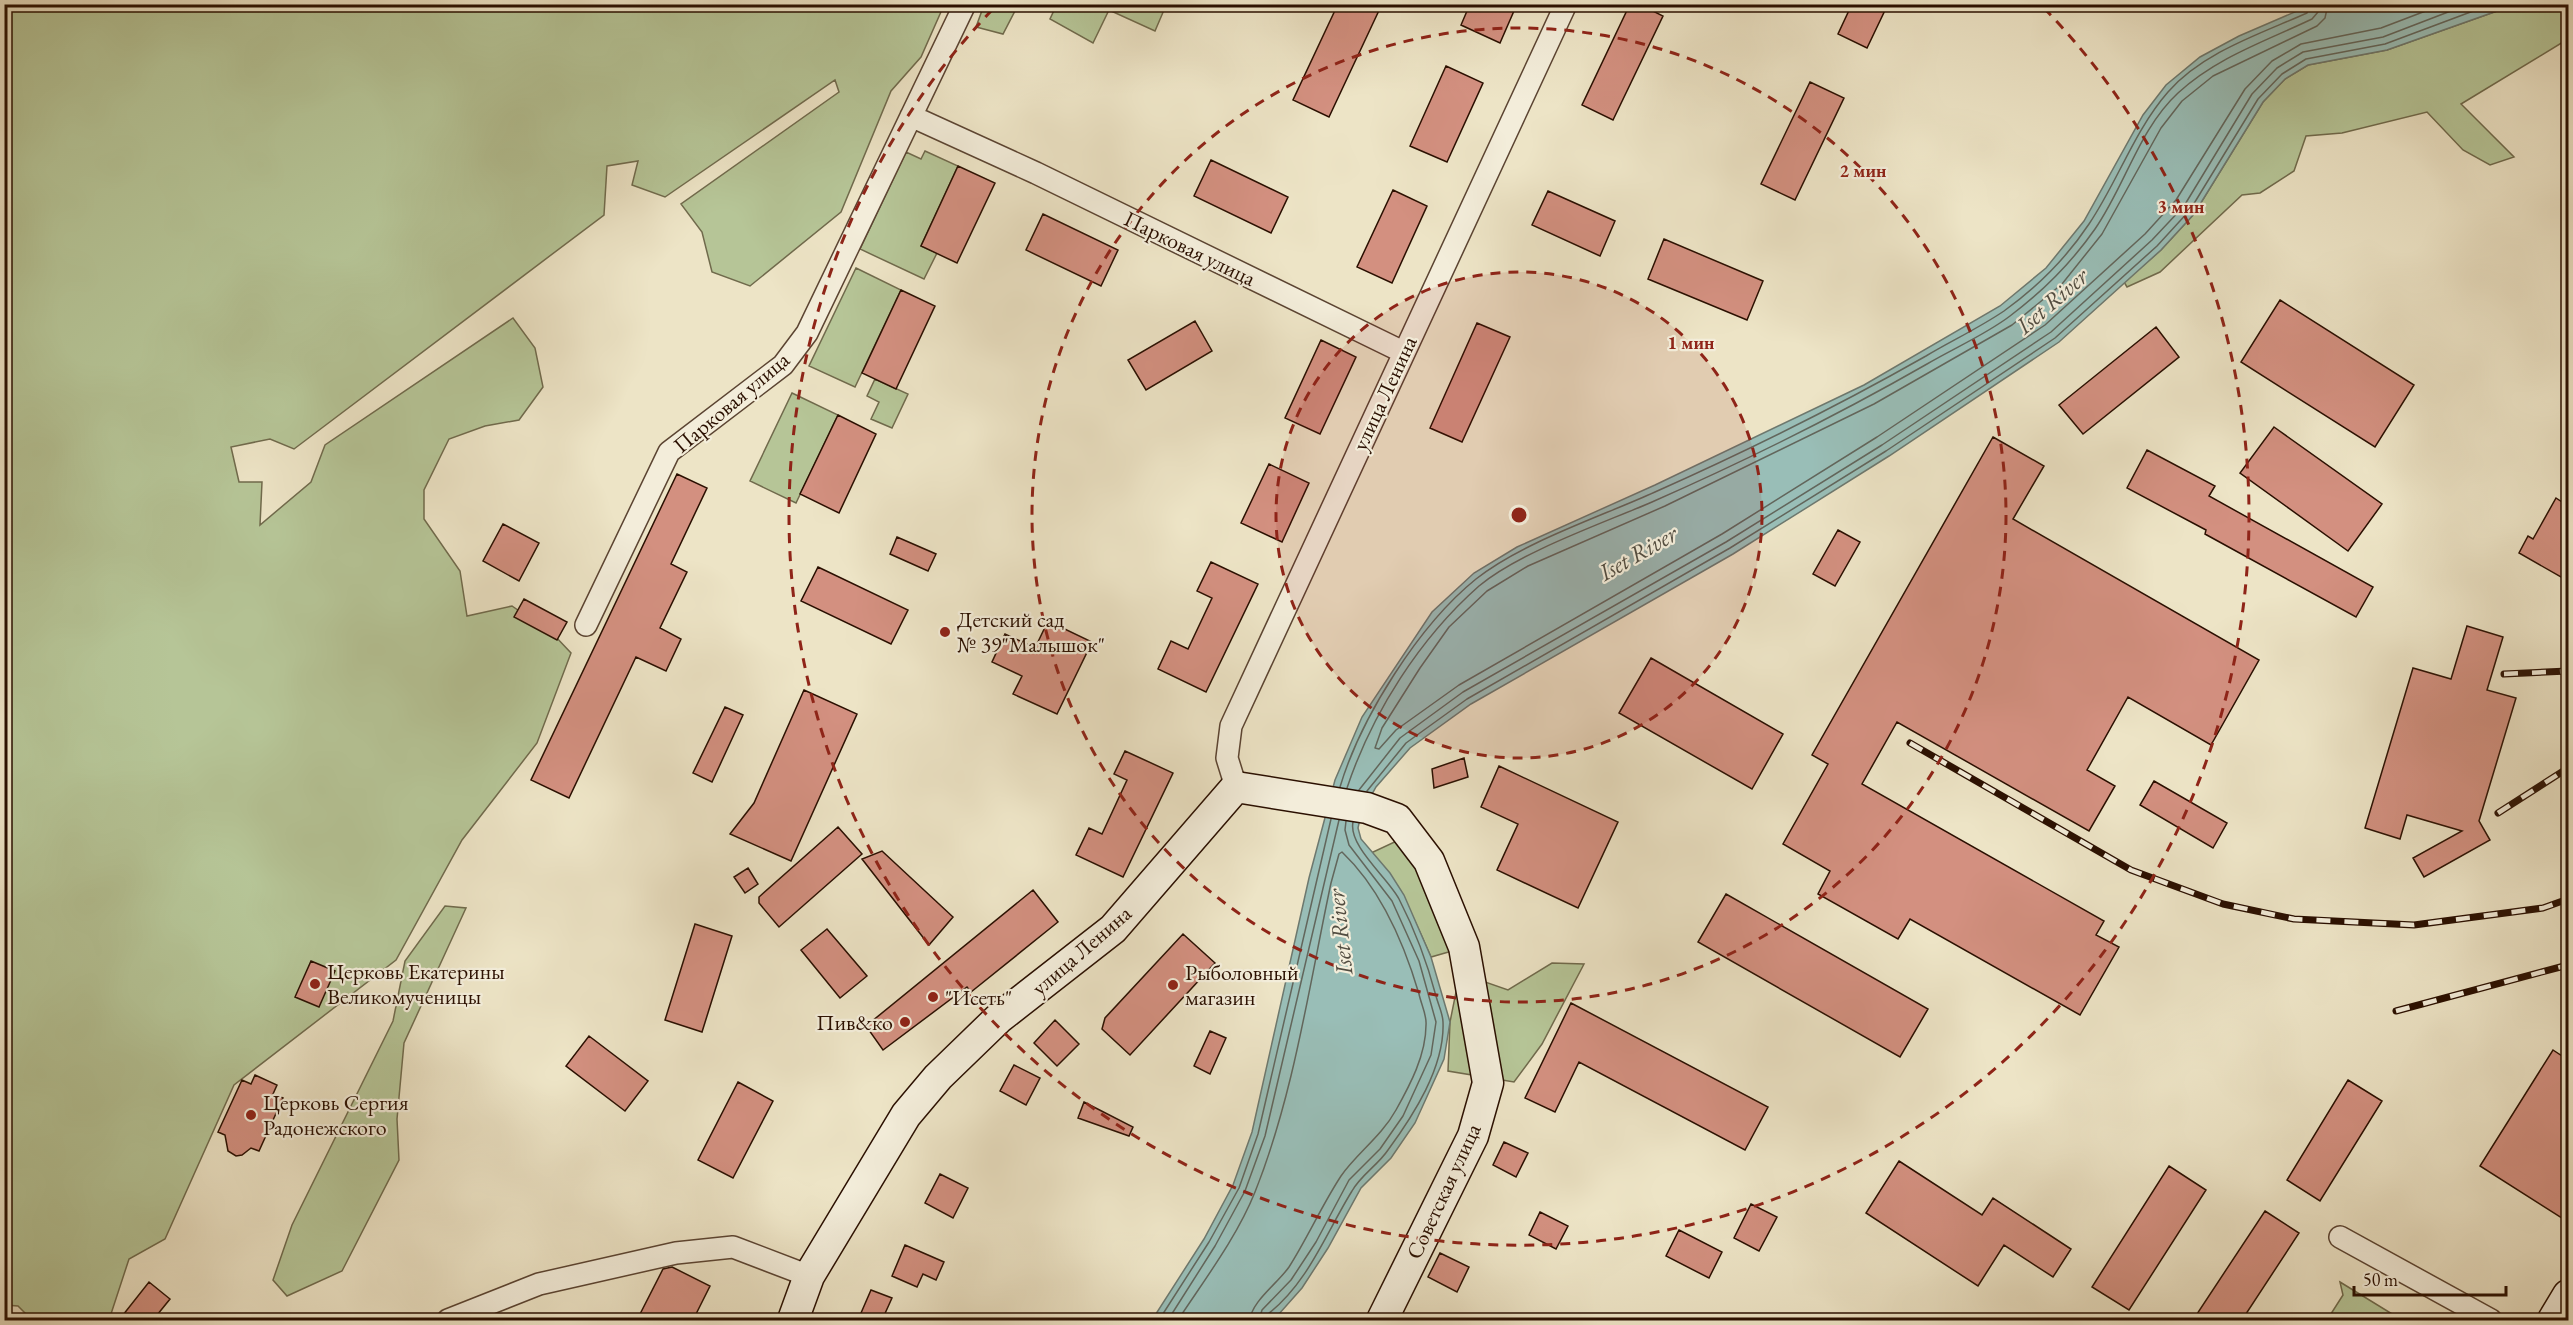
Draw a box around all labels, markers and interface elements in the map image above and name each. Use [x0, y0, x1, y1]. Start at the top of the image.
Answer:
text: 2 мин [1840, 159, 1887, 182]
text: 3 мин [2158, 195, 2205, 218]
street label: Парковая улица [1119, 204, 1261, 293]
water label: Iset River [2008, 259, 2096, 341]
street label: улица Ленина [1345, 331, 1424, 455]
text: 1 мин [1668, 331, 1715, 354]
street label: Парковая улица [667, 345, 796, 459]
centre of rings [1509, 505, 1529, 525]
water label: Iset River [1592, 517, 1684, 588]
place label: Детский сад № 39"Малышок" [957, 605, 1105, 659]
marker: Детский сад № 39"Малышок" [938, 625, 952, 639]
water label: Iset River [1319, 886, 1360, 977]
street label: улица Ленина [1025, 899, 1138, 1002]
place label: Церковь Екатерины Великомученицы [327, 957, 505, 1011]
place label: Рыболовный магазин [1185, 958, 1299, 1012]
marker: Церковь Екатерины Великомученицы [308, 977, 322, 991]
marker: Рыболовный магазин [1166, 978, 1180, 992]
place label: "Исеть" [945, 983, 1012, 1012]
marker: "Исеть" [926, 990, 940, 1004]
place label: Пив&ко [816, 1008, 893, 1037]
marker: Пив&ко [898, 1015, 912, 1029]
place label: Церковь Сергия Радонежского [263, 1088, 409, 1142]
marker: Церковь Сергия Радонежского [244, 1108, 258, 1122]
street label: Советская улица [1399, 1118, 1488, 1264]
scale bar [2354, 1259, 2506, 1297]
text: 50 m [2363, 1268, 2398, 1291]

